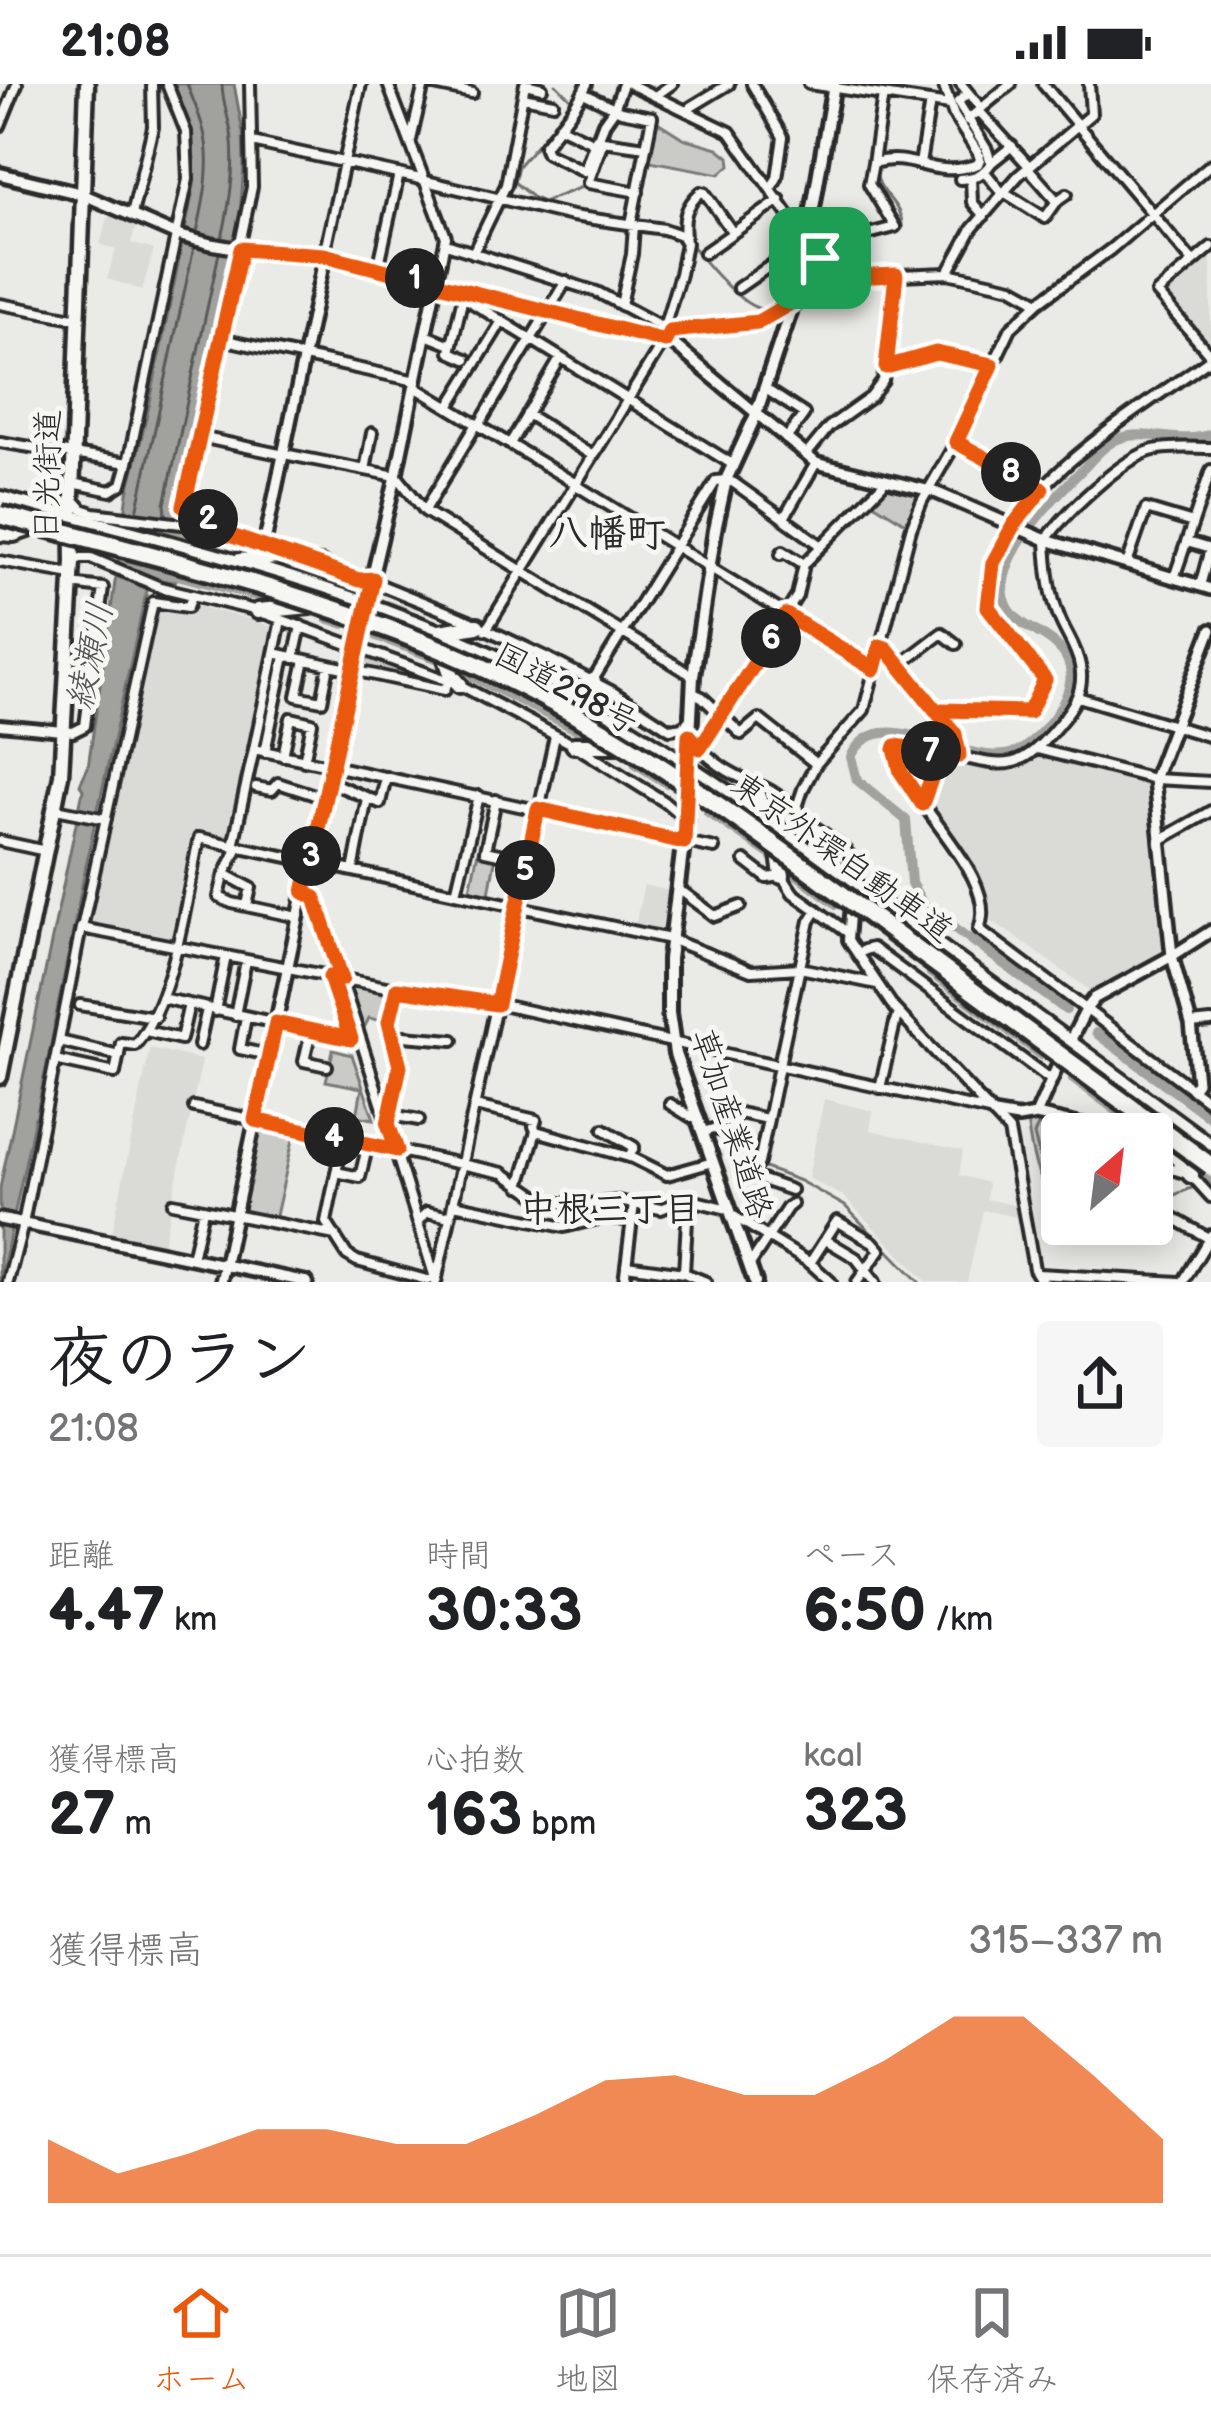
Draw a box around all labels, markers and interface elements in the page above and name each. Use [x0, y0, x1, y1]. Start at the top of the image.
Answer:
text: 21:08 [60, 15, 171, 70]
pin [769, 207, 871, 309]
icon: arrive [787, 225, 853, 291]
pin: 1 [385, 248, 445, 308]
text: 1 [408, 258, 422, 298]
street label: 日光街道 [27, 409, 69, 541]
pin: 8 [981, 442, 1041, 502]
text: 8 [1001, 452, 1021, 492]
pin: 2 [178, 489, 238, 549]
text: 2 [198, 499, 218, 539]
district label: 八幡町 [548, 511, 666, 558]
water label: 綾瀬川 [59, 599, 123, 713]
pin: 6 [741, 608, 801, 668]
text: 6 [761, 618, 781, 658]
street label: 国道298号 [487, 635, 645, 743]
pin: 7 [901, 721, 961, 781]
text: 7 [922, 731, 940, 771]
street label: 東京外環自動車道 [723, 764, 961, 952]
pin: 3 [281, 826, 341, 886]
text: 3 [301, 836, 321, 876]
pin: 5 [495, 840, 555, 900]
text: 5 [515, 850, 535, 890]
street label: 草加産業道路 [681, 1024, 781, 1224]
pin: 4 [304, 1107, 364, 1167]
north arrow [1041, 1113, 1173, 1245]
map controls [1041, 1113, 1173, 1245]
text: 4 [324, 1117, 344, 1157]
district label: 中根三丁目 [520, 1189, 700, 1232]
text: 夜のラン [48, 1321, 312, 1400]
button: share [1037, 1321, 1163, 1447]
text: 21:08 [48, 1406, 139, 1453]
text: 距離 [48, 1536, 114, 1576]
text: 時間 [426, 1536, 492, 1576]
text: ペース [803, 1536, 900, 1576]
text: 4.47 [48, 1576, 165, 1648]
text: 30:33 [426, 1576, 583, 1648]
text: 6:50 [803, 1576, 926, 1648]
text: km [165, 1600, 217, 1640]
text: /km [926, 1600, 993, 1640]
text: kcal [803, 1736, 863, 1776]
text: 獲得標高 [48, 1740, 180, 1780]
text: 心拍数 [426, 1740, 525, 1780]
text: 323 [803, 1776, 908, 1848]
text: 27 [48, 1780, 116, 1852]
text: 163 [426, 1780, 522, 1852]
text: m [116, 1804, 152, 1844]
text: bpm [522, 1804, 596, 1844]
text: 315–337 m [968, 1918, 1163, 1965]
text: 獲得標高 [48, 1928, 204, 1975]
tab: ホーム [153, 2280, 250, 2400]
tab: 地図 [555, 2280, 621, 2400]
tab: 保存済み [926, 2280, 1058, 2400]

